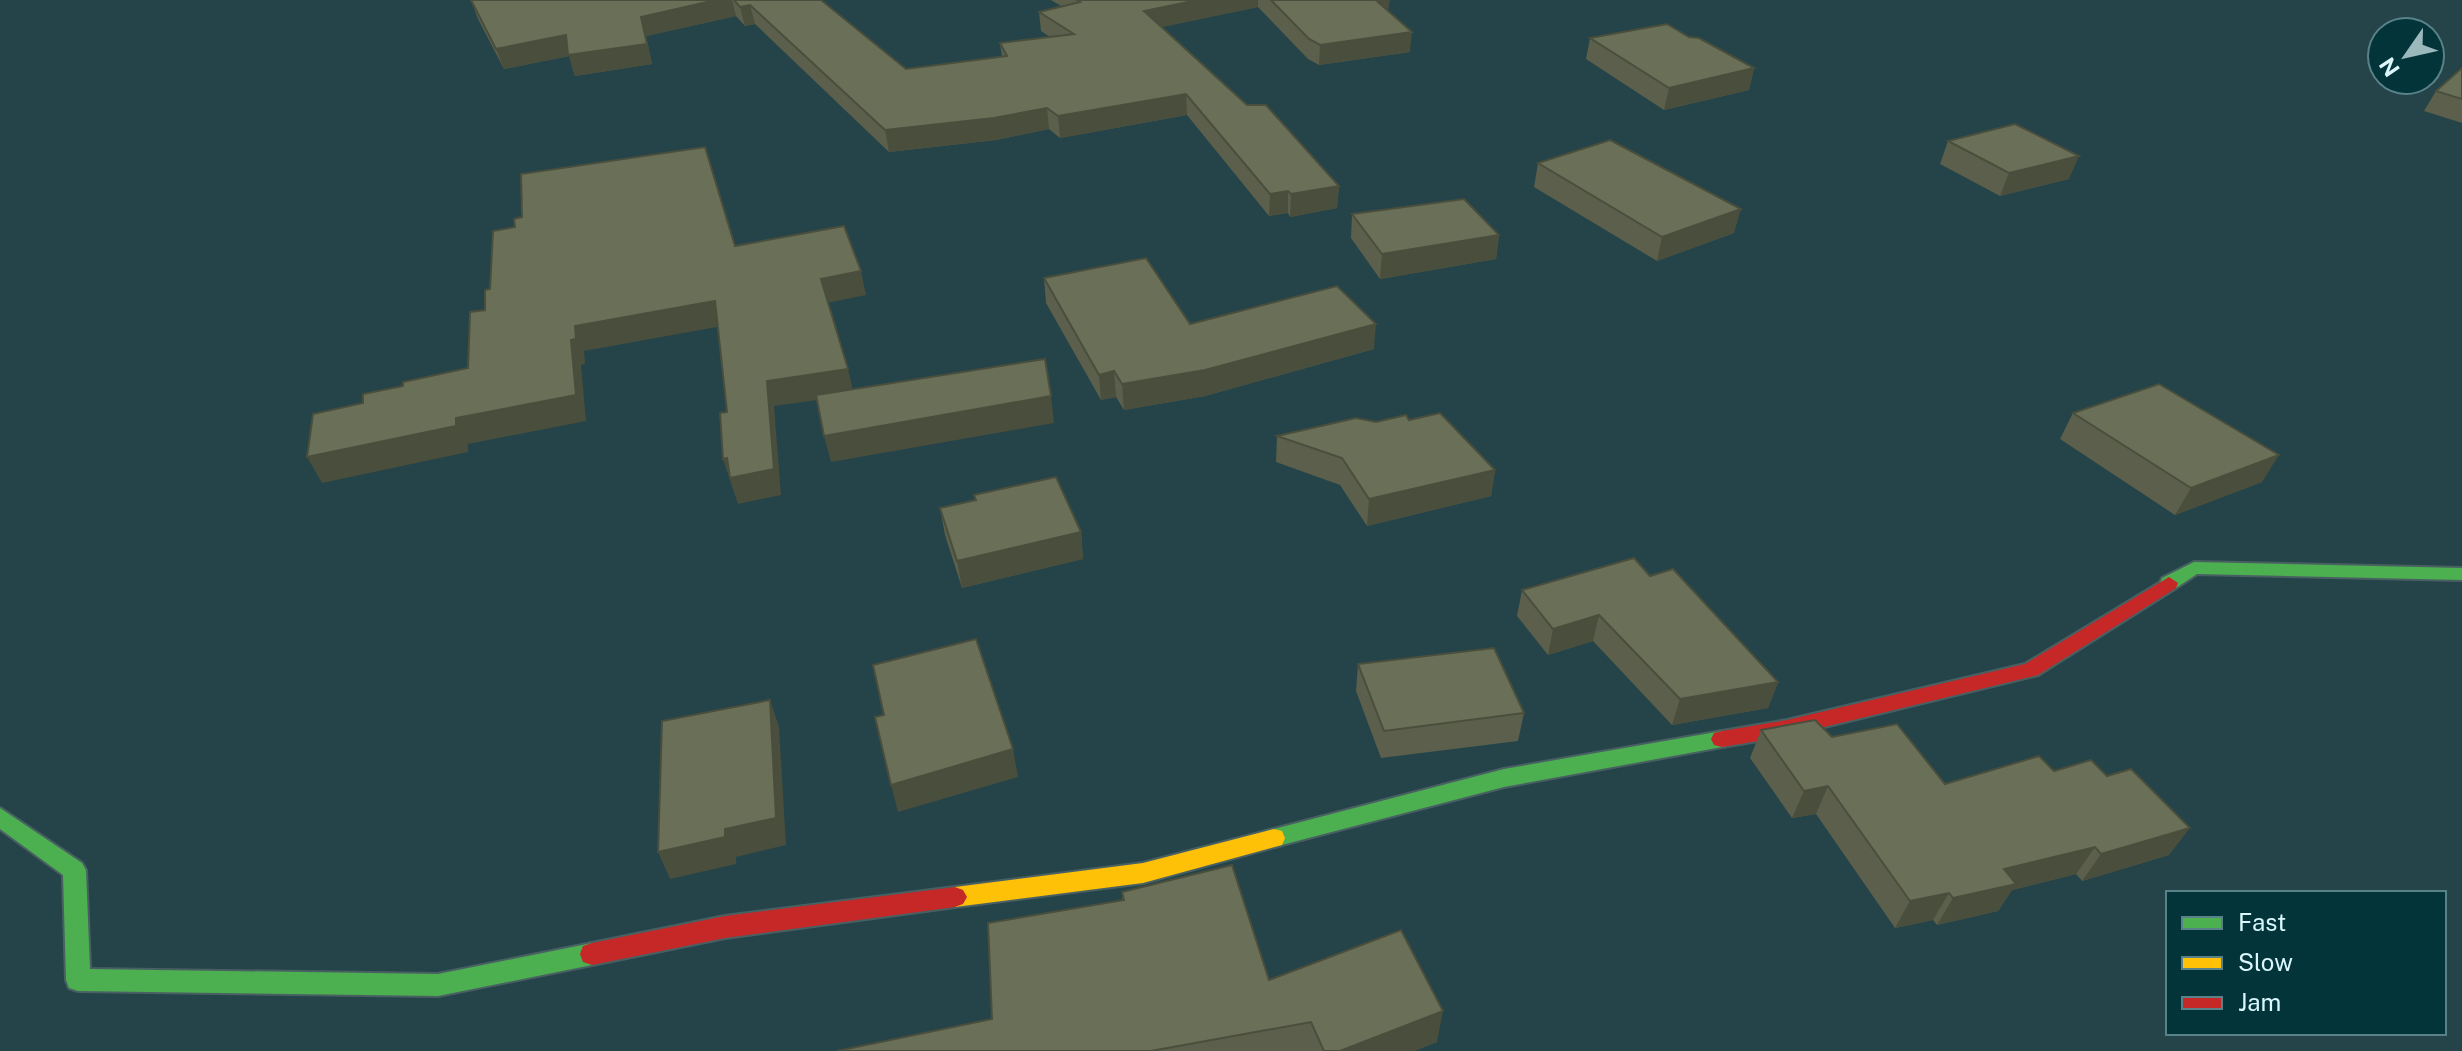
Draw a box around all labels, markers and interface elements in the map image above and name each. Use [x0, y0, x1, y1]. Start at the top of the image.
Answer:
north arrow [2366, 16, 2446, 96]
text: N [2374, 53, 2405, 82]
legend [2166, 891, 2446, 1035]
text: Fast [2238, 908, 2286, 936]
text: Slow [2238, 948, 2293, 976]
text: Jam [2238, 988, 2281, 1016]

